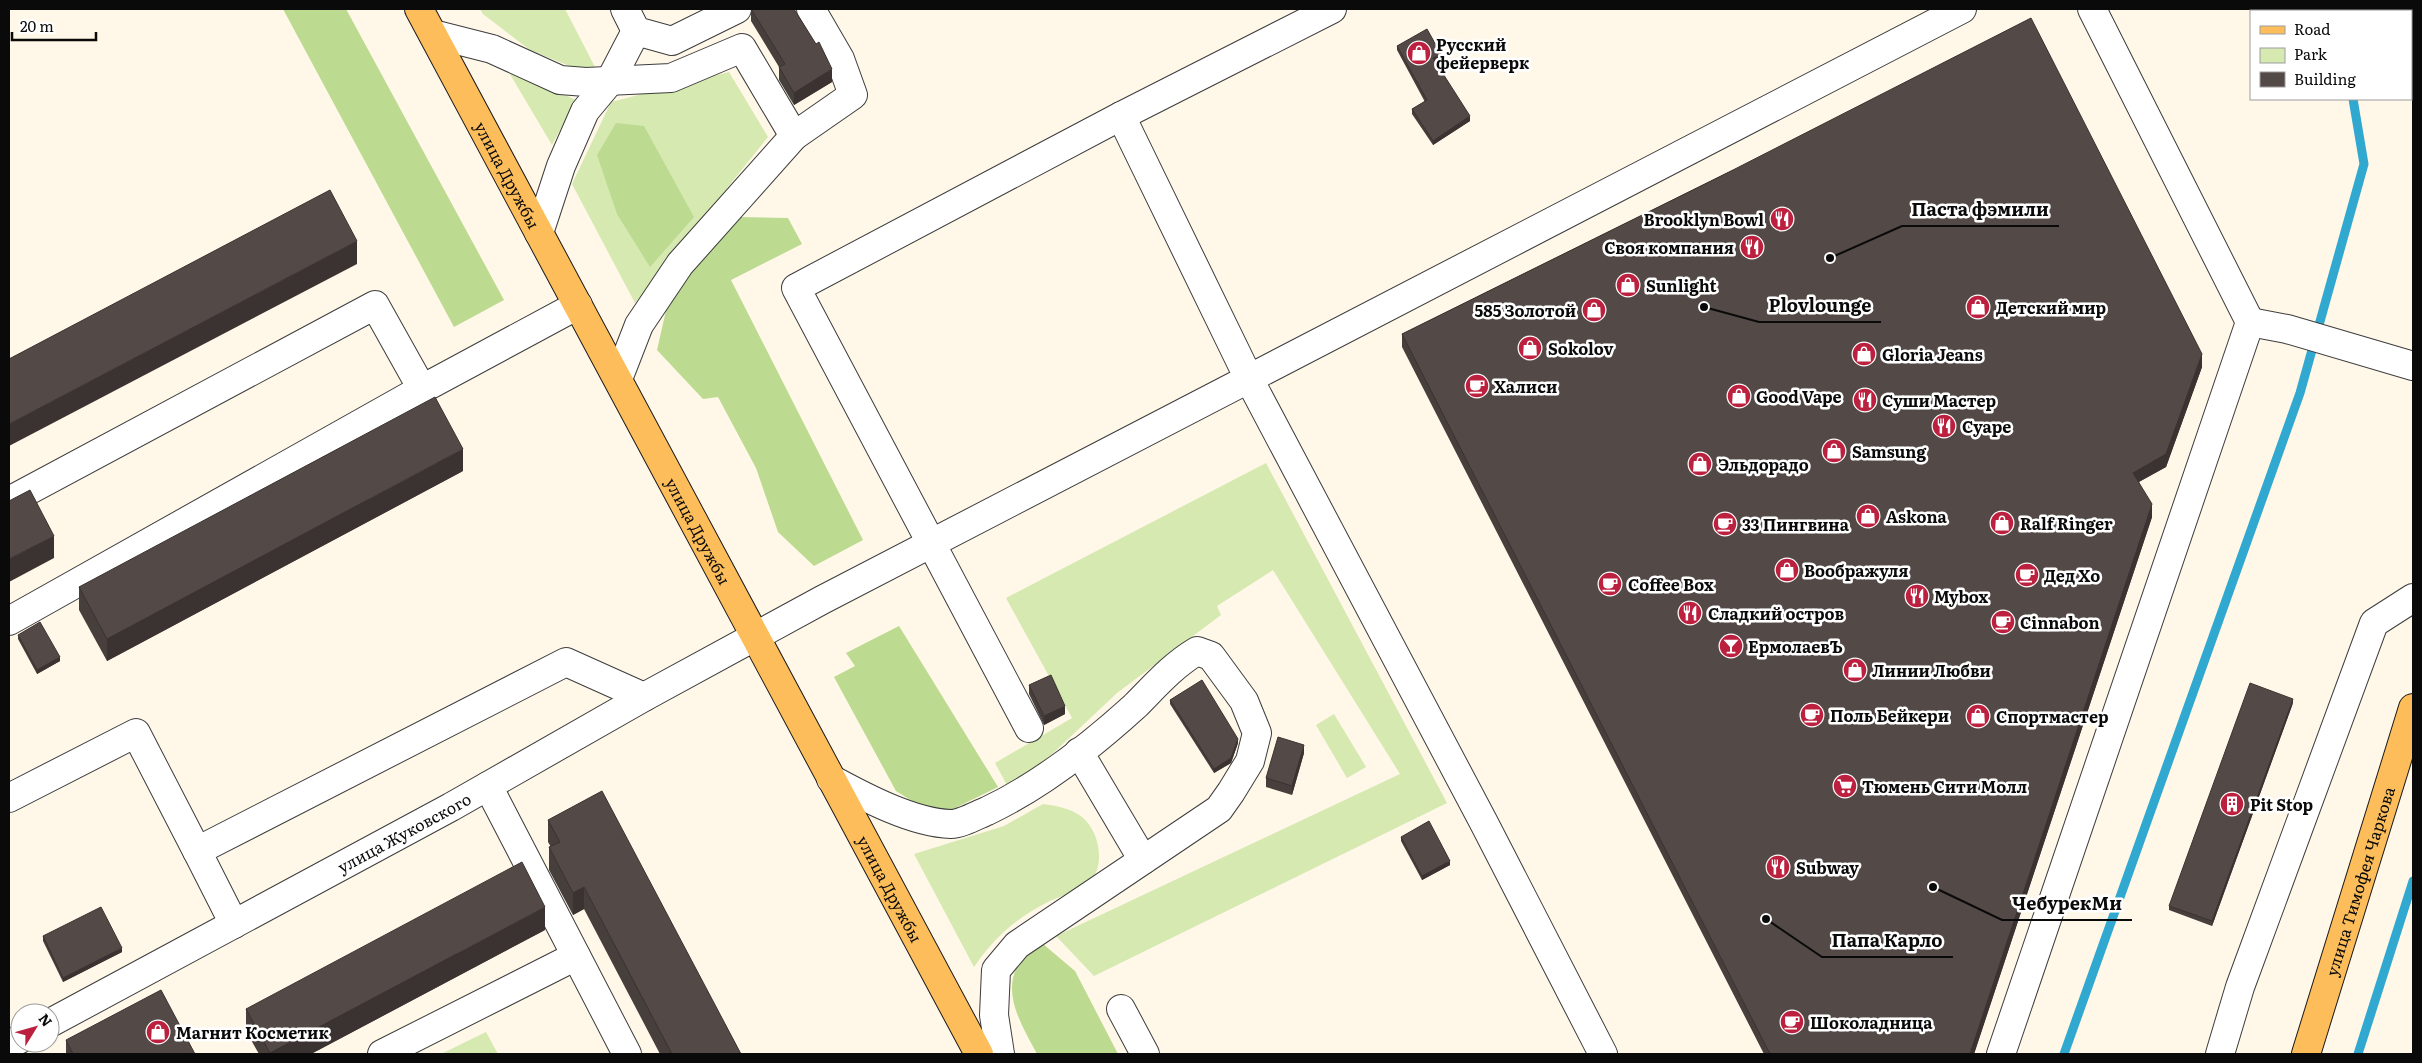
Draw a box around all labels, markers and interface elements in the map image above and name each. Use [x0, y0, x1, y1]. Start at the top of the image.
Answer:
scale bar [12, 10, 96, 42]
legend [2250, 10, 2412, 100]
text: 20 m [20, 14, 54, 37]
text: Road [2294, 17, 2330, 40]
place label: Русский фейерверк [1436, 32, 1530, 74]
shop icon: Русский фейерверк [1406, 40, 1432, 66]
text: Park [2294, 42, 2328, 65]
text: Building [2294, 67, 2356, 90]
street label: улица Дружбы [469, 117, 546, 233]
callout: Паста фэмили [1902, 193, 2059, 226]
text: Паста фэмили [1911, 195, 2049, 222]
restaurant icon: Brooklyn Bowl [1769, 206, 1795, 232]
place label: Brooklyn Bowl [1644, 207, 1764, 231]
restaurant icon: Своя компания [1739, 234, 1765, 260]
place label: Своя компания [1604, 235, 1734, 259]
shop icon: Sunlight [1615, 272, 1641, 298]
place label: Sunlight [1646, 273, 1716, 297]
callout: Plovlounge [1759, 289, 1881, 322]
text: Plovlounge [1769, 291, 1871, 318]
shop icon: Детский мир [1965, 294, 1991, 320]
place label: Детский мир [1996, 295, 2106, 319]
shop icon: 585 Золотой [1581, 297, 1607, 323]
place label: 585 Золотой [1475, 298, 1576, 322]
shop icon: Sokolov [1517, 335, 1543, 361]
place label: Sokolov [1548, 336, 1613, 360]
shop icon: Gloria Jeans [1851, 341, 1877, 367]
place label: Gloria Jeans [1882, 342, 1983, 366]
cafe icon: Халиси [1464, 373, 1490, 399]
place label: Халиси [1494, 374, 1557, 398]
shop icon: Good Vape [1726, 383, 1752, 409]
place label: Good Vape [1756, 384, 1842, 408]
restaurant icon: Суши Мастер [1852, 387, 1878, 413]
place label: Суши Мастер [1882, 388, 1996, 412]
restaurant icon: Суаре [1931, 413, 1957, 439]
place label: Суаре [1962, 414, 2011, 438]
shop icon: Samsung [1821, 438, 1847, 464]
place label: Samsung [1852, 439, 1926, 463]
shop icon: Эльдорадо [1687, 451, 1713, 477]
place label: Эльдорадо [1718, 452, 1809, 476]
street label: улица Дружбы [660, 473, 737, 589]
shop icon: Askona [1855, 503, 1881, 529]
place label: Askona [1886, 504, 1948, 528]
shop icon: Ralf Ringer [1989, 510, 2015, 536]
cafe icon: 33 Пингвина [1712, 511, 1738, 537]
place label: Ralf Ringer [2020, 511, 2113, 535]
place label: 33 Пингвина [1742, 512, 1850, 536]
shop icon: Воображуля [1774, 557, 1800, 583]
place label: Воображуля [1804, 558, 1909, 582]
cafe icon: Дед Хо [2014, 562, 2040, 588]
place label: Дед Хо [2044, 563, 2100, 587]
cafe icon: Coffee Box [1597, 571, 1623, 597]
place label: Coffee Box [1628, 572, 1714, 596]
restaurant icon: Mybox [1904, 583, 1930, 609]
place label: Mybox [1934, 584, 1989, 608]
restaurant icon: Сладкий остров [1677, 600, 1703, 626]
place label: Сладкий остров [1708, 601, 1845, 625]
cafe icon: Cinnabon [1990, 609, 2016, 635]
place label: Cinnabon [2020, 610, 2100, 634]
bar icon: ЕрмолаевЪ [1718, 633, 1744, 659]
place label: ЕрмолаевЪ [1748, 634, 1843, 658]
shop icon: Линии Любви [1842, 657, 1868, 683]
place label: Линии Любви [1872, 658, 1991, 682]
cafe icon: Поль Бейкери [1799, 702, 1825, 728]
place label: Поль Бейкери [1830, 703, 1949, 727]
shop icon: Спортмастер [1965, 703, 1991, 729]
place label: Спортмастер [1996, 704, 2109, 728]
supermarket icon: Тюмень Сити Молл [1832, 773, 1858, 799]
place label: Тюмень Сити Молл [1862, 774, 2027, 798]
street label: улица Тимофея Чаркова [2319, 783, 2400, 979]
street label: улица Жуковского [333, 786, 475, 878]
building icon: Pit Stop [2219, 791, 2245, 817]
place label: Pit Stop [2250, 792, 2313, 816]
street label: улица Дружбы [852, 831, 929, 947]
restaurant icon: Subway [1765, 854, 1791, 880]
place label: Subway [1796, 855, 1859, 879]
callout: ЧебурекМи [2002, 887, 2132, 920]
text: ЧебурекМи [2012, 889, 2122, 916]
callout: Папа Карло [1822, 924, 1953, 957]
text: Папа Карло [1831, 926, 1943, 953]
north arrow [10, 1003, 60, 1053]
text: N [35, 1009, 58, 1030]
cafe icon: Шоколадница [1779, 1009, 1805, 1035]
place label: Шоколадница [1810, 1010, 1933, 1034]
shop icon: Магнит Косметик [145, 1019, 171, 1045]
place label: Магнит Косметик [176, 1020, 329, 1044]

